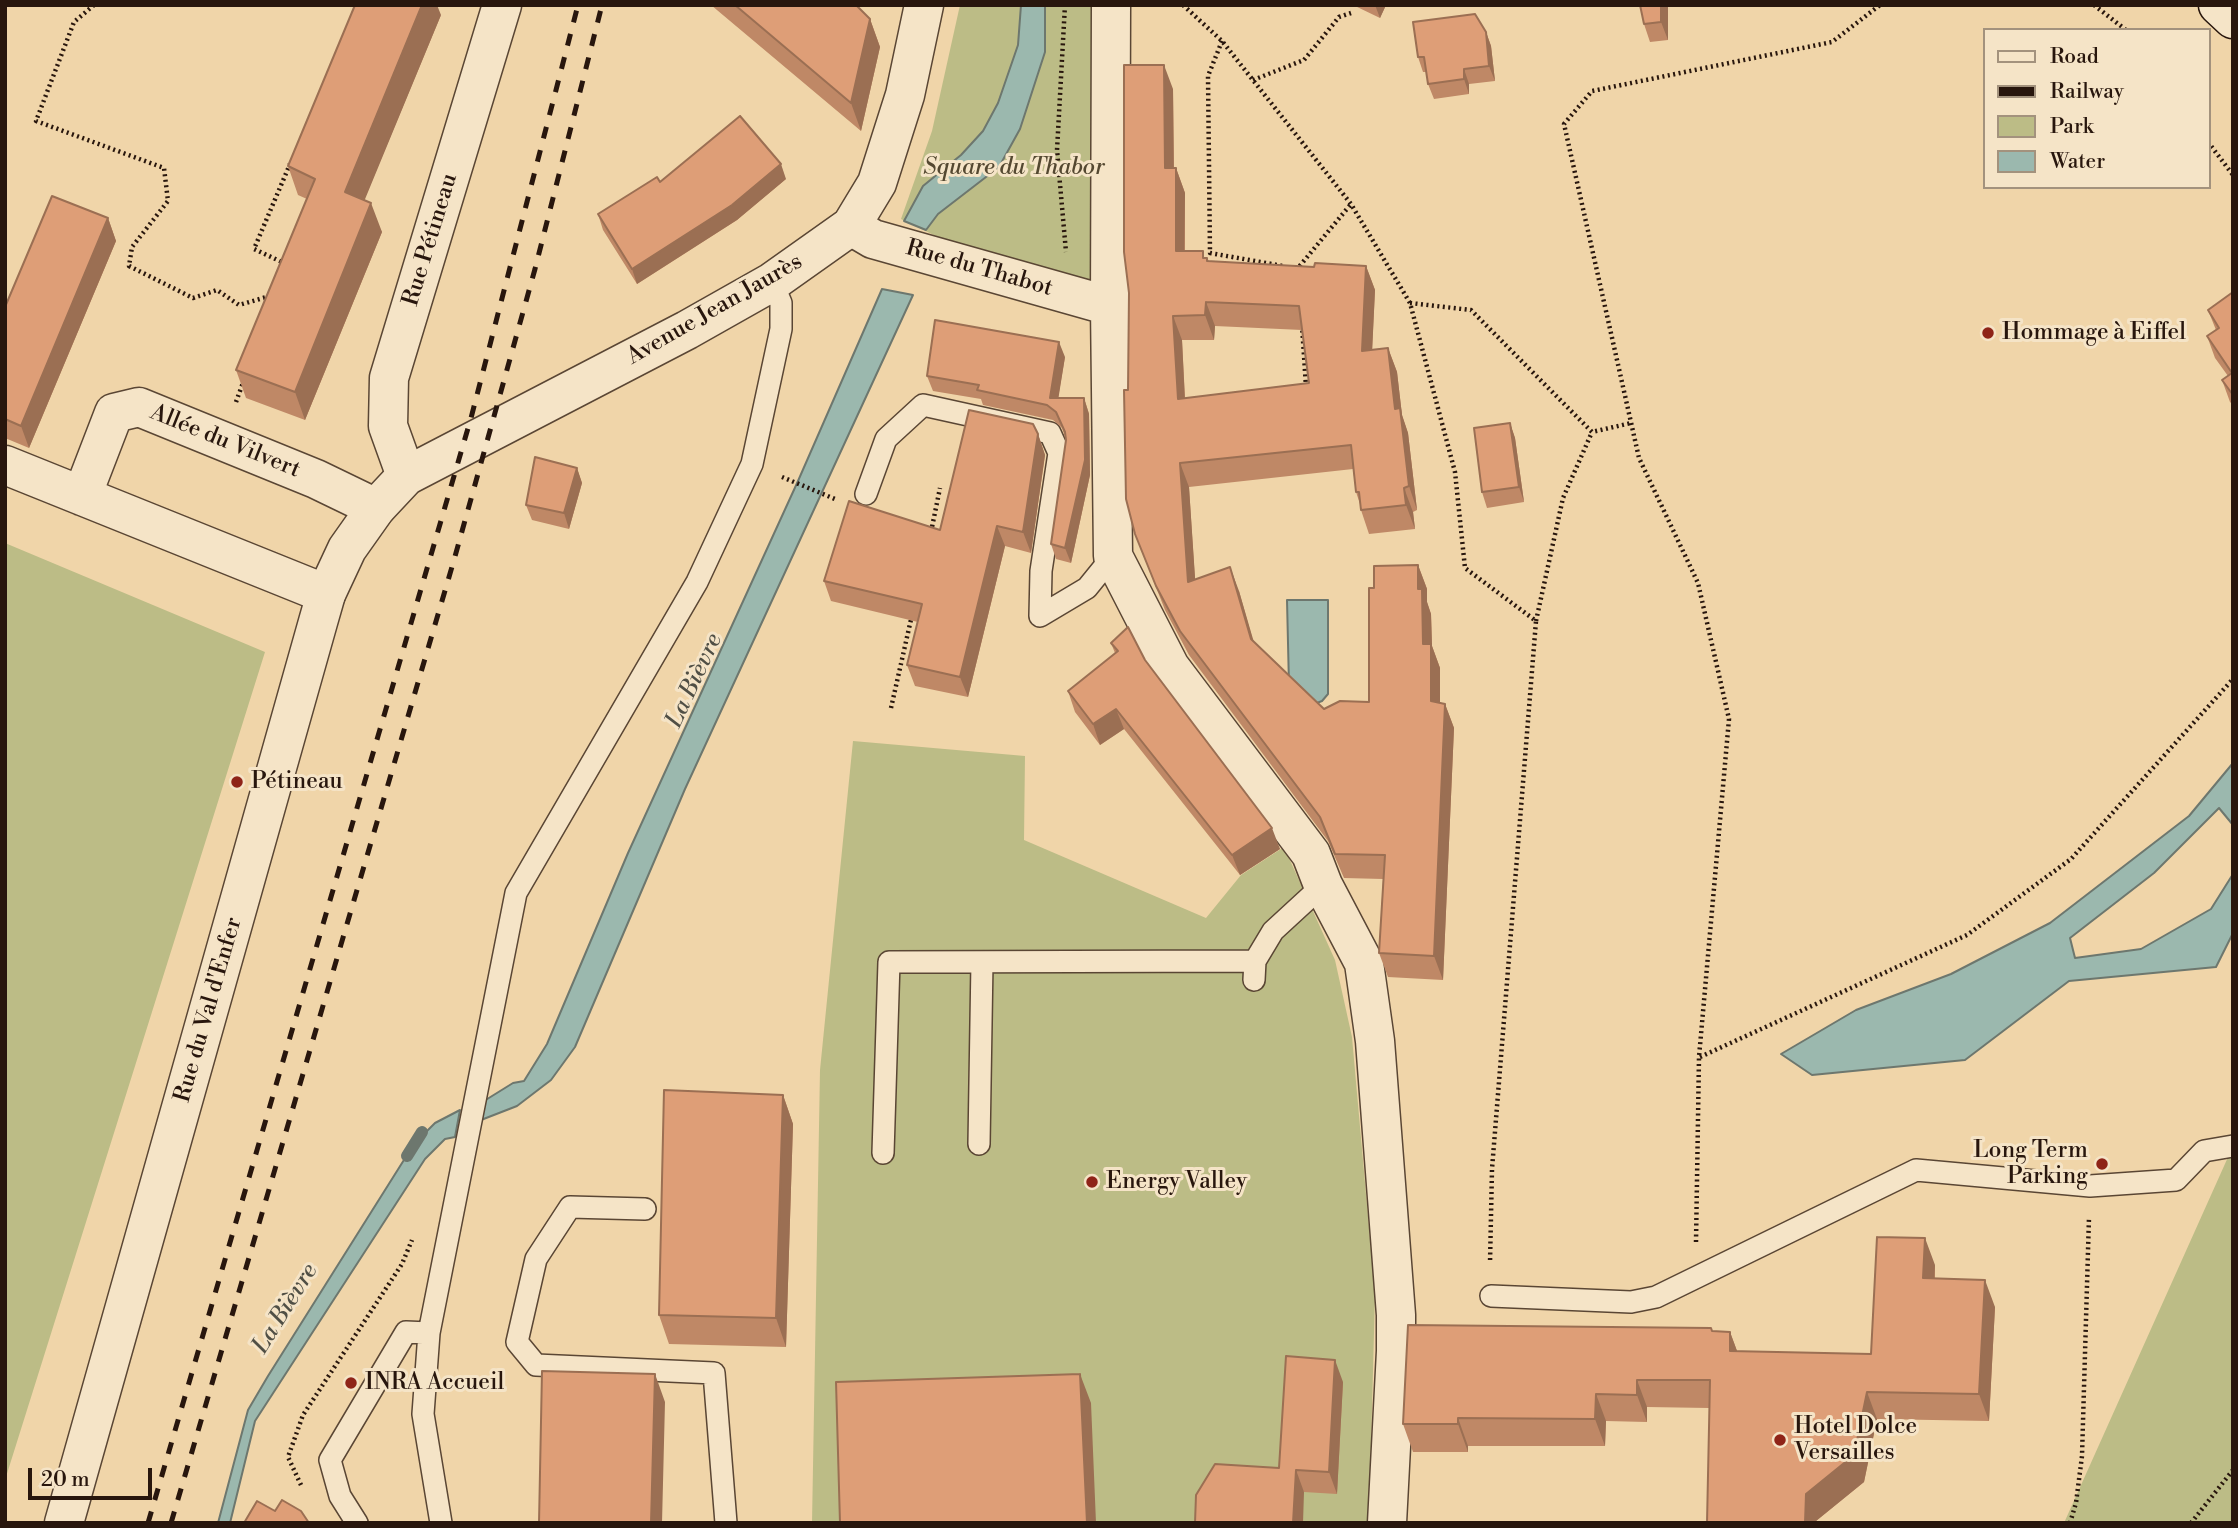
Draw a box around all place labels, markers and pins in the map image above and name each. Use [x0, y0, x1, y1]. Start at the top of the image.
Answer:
place label: Hommage à Eiffel [2002, 319, 2186, 347]
marker: Hommage à Eiffel [1980, 325, 1996, 341]
place label: Pétineau [251, 768, 343, 796]
marker: Pétineau [229, 774, 245, 790]
place label: Long Term Parking [1973, 1137, 2088, 1191]
marker: Long Term Parking [2094, 1156, 2110, 1172]
place label: Energy Valley [1106, 1168, 1247, 1196]
marker: Energy Valley [1084, 1174, 1100, 1190]
place label: INRA Accueil [365, 1369, 504, 1397]
marker: INRA Accueil [343, 1375, 359, 1391]
place label: Hotel Dolce Versailles [1794, 1413, 1917, 1467]
marker: Hotel Dolce Versailles [1772, 1432, 1788, 1448]

